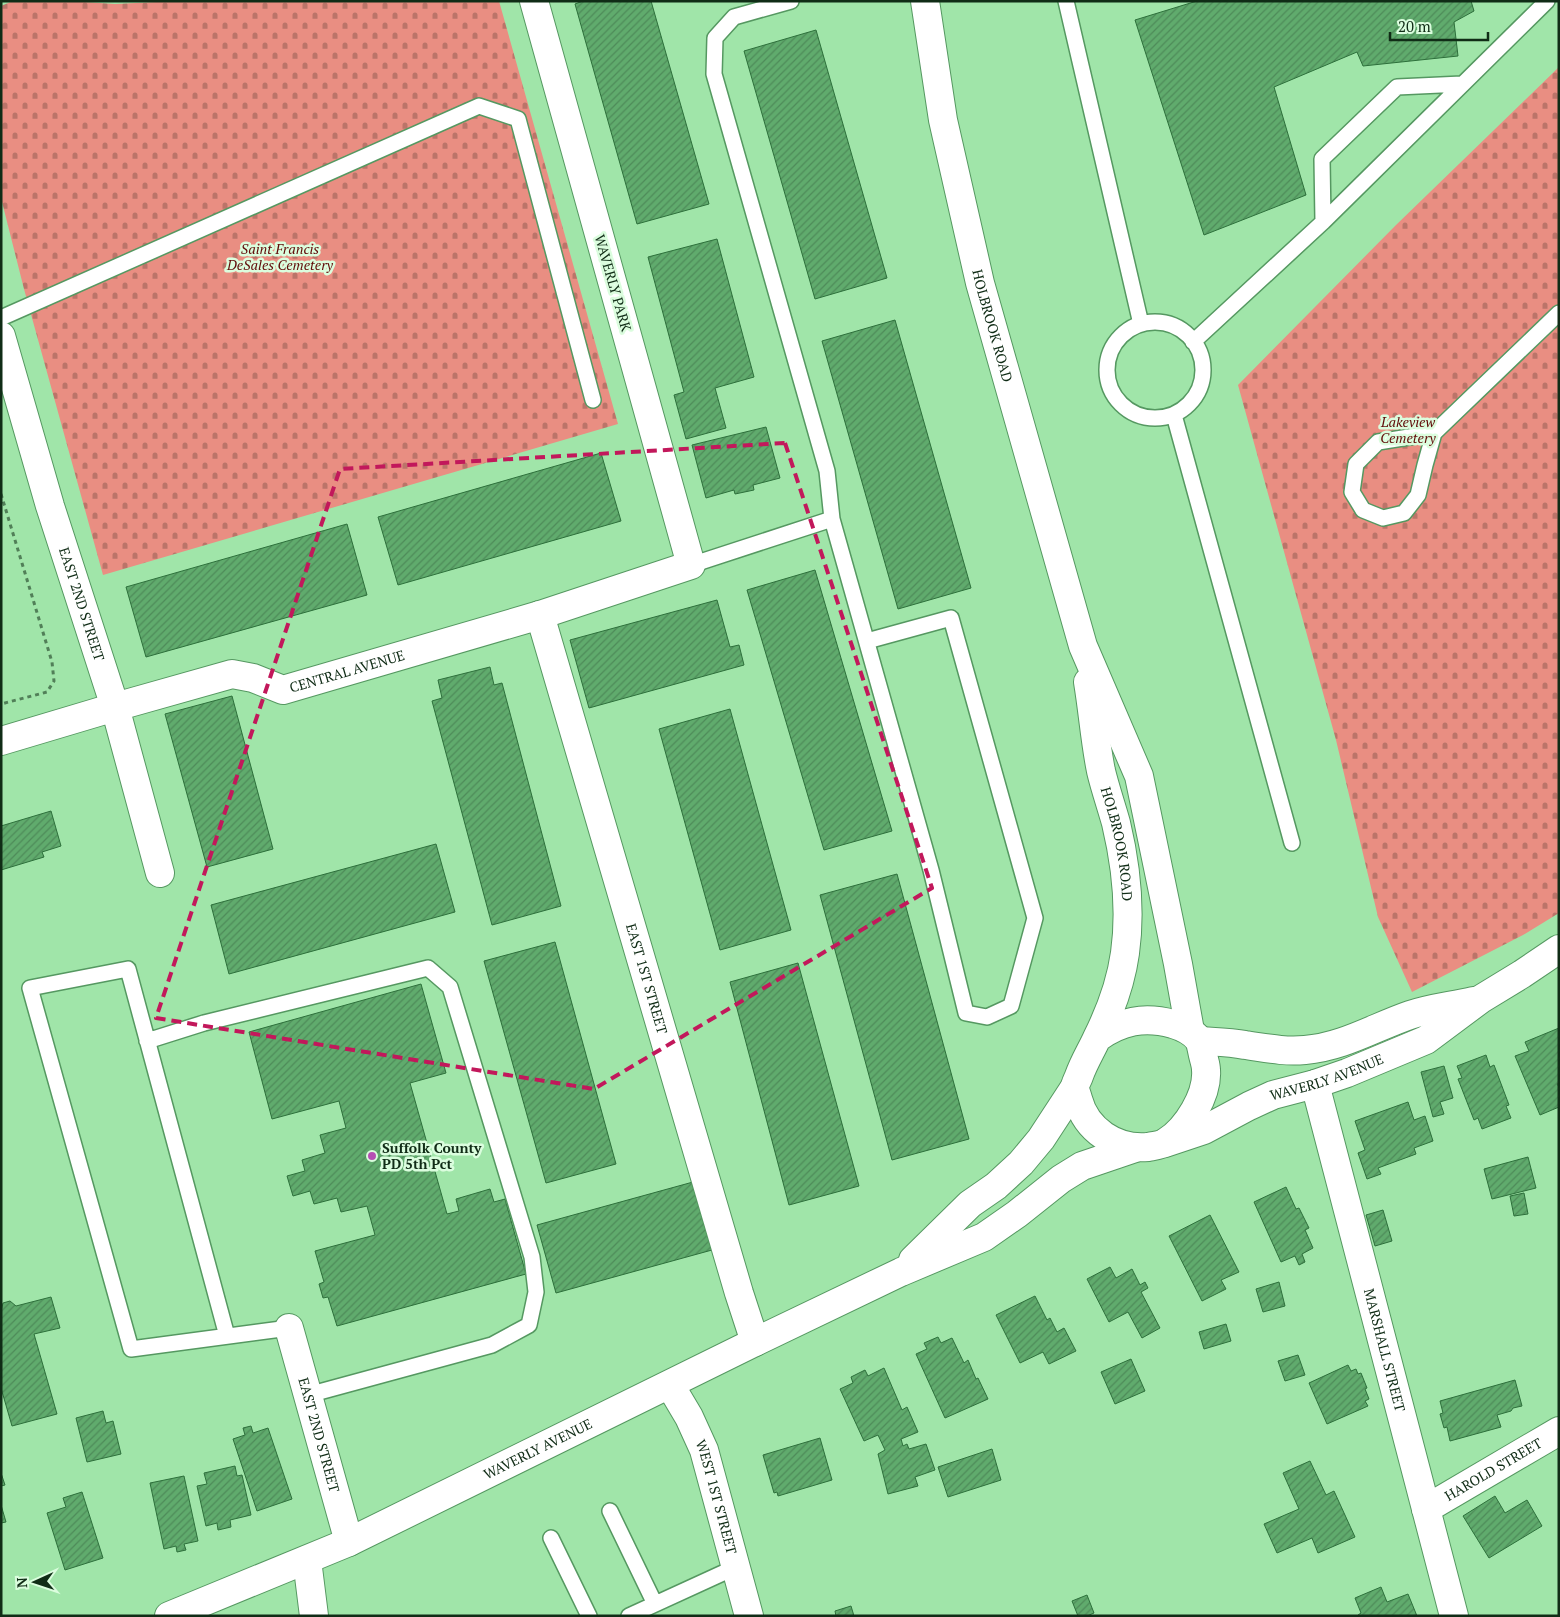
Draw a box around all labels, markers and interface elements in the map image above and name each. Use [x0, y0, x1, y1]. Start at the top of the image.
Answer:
scale bar [1390, 10, 1488, 42]
text: 20 m [1398, 16, 1431, 36]
street label: WAVERLY PARK [591, 232, 637, 335]
park label: Saint Francis DeSales Cemetery [226, 239, 334, 274]
street label: HOLBROOK ROAD [968, 268, 1018, 384]
park label: Lakeview Cemetery [1380, 412, 1436, 447]
street label: EAST 2ND STREET [55, 545, 110, 664]
street label: CENTRAL AVENUE [287, 645, 407, 697]
street label: HOLBROOK ROAD [1097, 784, 1137, 902]
street label: EAST 1ST STREET [622, 921, 673, 1036]
street label: WAVERLY AVENUE [1268, 1049, 1386, 1104]
place label: Suffolk County PD 5th Pct [382, 1138, 482, 1173]
marker: Suffolk County PD 5th Pct [366, 1150, 378, 1162]
street label: MARSHALL STREET [1360, 1286, 1410, 1414]
street label: EAST 2ND STREET [294, 1375, 345, 1495]
street label: WAVERLY AVENUE [480, 1414, 595, 1483]
street label: HAROLD STREET [1441, 1433, 1545, 1505]
street label: WEST 1ST STREET [691, 1436, 742, 1556]
north arrow [10, 1557, 60, 1607]
text: N [12, 1577, 31, 1589]

